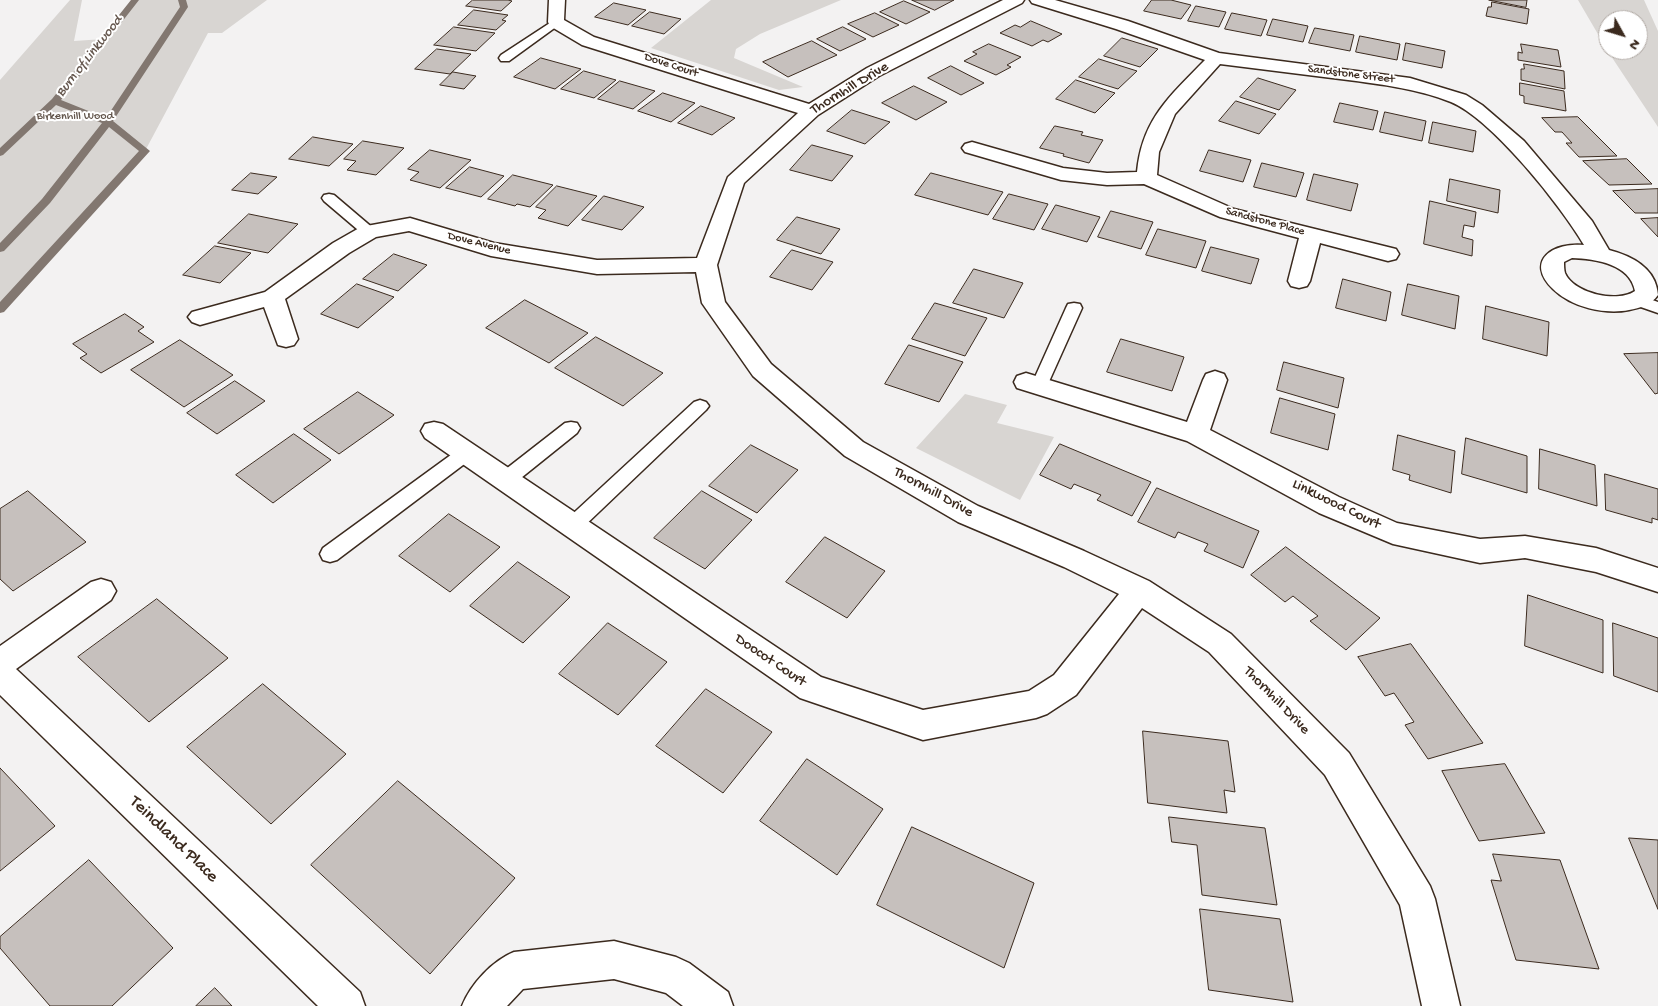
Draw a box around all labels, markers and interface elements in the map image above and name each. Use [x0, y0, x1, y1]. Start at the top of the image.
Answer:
north arrow [1598, 10, 1648, 60]
water label: Burn of Linkwood [53, 13, 127, 101]
text: N [1625, 35, 1644, 53]
street label: Dove Court [642, 51, 700, 81]
street label: Thornhill Drive [808, 59, 892, 119]
street label: Sandstone Street [1307, 63, 1395, 87]
park label: Birkenhill Wood [36, 110, 114, 124]
street label: Sandstone Place [1224, 205, 1306, 239]
street label: Dove Avenue [446, 229, 512, 259]
street label: Thornhill Drive [890, 464, 976, 522]
street label: Linkwood Court [1289, 476, 1383, 534]
street label: Doocot Court [731, 631, 809, 691]
street label: Thornhill Drive [1239, 663, 1313, 739]
street label: Teindland Place [124, 792, 222, 888]

